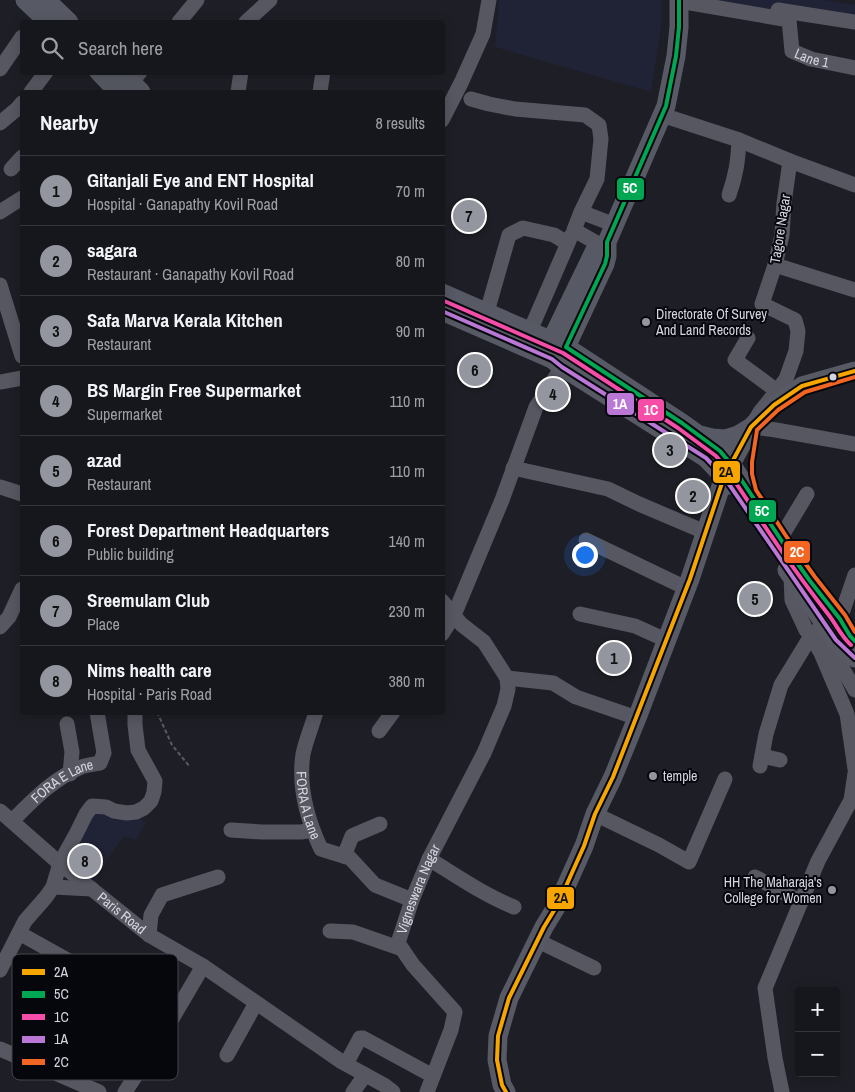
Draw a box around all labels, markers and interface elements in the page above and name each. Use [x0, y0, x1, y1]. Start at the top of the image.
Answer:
search box [20, 20, 445, 75]
icon: search [38, 34, 66, 62]
text: Search here [78, 35, 163, 61]
street label: Lane 1 [792, 44, 831, 72]
text: Nearby [40, 108, 98, 137]
text: 8 results [375, 112, 425, 134]
text: Gitanjali Eye and ENT Hospital [87, 167, 314, 193]
line badge: 5C [616, 177, 645, 201]
text: 5C [623, 179, 637, 197]
text: 1 [52, 180, 60, 202]
text: 70 m [396, 180, 425, 202]
text: Hospital · Ganapathy Kovil Road [87, 193, 278, 215]
street label: Tagore Nagar [766, 193, 794, 265]
pin: 7 [453, 197, 485, 235]
text: sagara [87, 237, 137, 263]
text: 2 [52, 250, 60, 272]
text: 80 m [396, 250, 425, 272]
text: Restaurant · Ganapathy Kovil Road [87, 263, 294, 285]
place label: Directorate Of Survey And Land Records [655, 305, 767, 339]
text: Safa Marva Kerala Kitchen [87, 307, 283, 333]
marker: Directorate Of Survey And Land Records [640, 316, 652, 328]
text: 3 [52, 320, 60, 342]
text: 90 m [396, 320, 425, 342]
text: Restaurant [87, 333, 151, 355]
pin: 6 [459, 351, 491, 389]
unlabelled marker [828, 372, 838, 382]
pin: 4 [537, 375, 569, 413]
text: BS Margin Free Supermarket [87, 377, 301, 403]
text: 4 [52, 390, 60, 412]
text: 110 m [389, 390, 425, 412]
line badge: 1A [606, 392, 635, 416]
text: 1A [613, 395, 628, 413]
line badge: 1C [637, 398, 665, 422]
text: 1C [644, 401, 658, 419]
text: Supermarket [87, 403, 162, 425]
pin: 3 [654, 431, 686, 469]
text: azad [87, 447, 122, 473]
text: 5 [52, 460, 60, 482]
text: 110 m [389, 460, 425, 482]
line badge: 2A [712, 460, 741, 484]
text: 2A [719, 463, 734, 481]
text: Restaurant [87, 473, 151, 495]
pin: 2 [677, 477, 709, 515]
line badge: 5C [748, 499, 777, 523]
text: 5C [755, 502, 769, 520]
text: Forest Department Headquarters [87, 517, 330, 543]
text: 6 [52, 530, 60, 552]
text: 140 m [389, 530, 425, 552]
line badge: 2C [783, 540, 811, 564]
your location [572, 542, 598, 568]
text: Public building [87, 543, 174, 565]
text: 2C [790, 543, 804, 561]
pin: 5 [739, 580, 771, 618]
text: Sreemulam Club [87, 587, 210, 613]
text: 7 [52, 600, 60, 622]
text: 230 m [389, 600, 425, 622]
text: Place [87, 613, 120, 635]
pin: 1 [598, 639, 630, 677]
text: Nims health care [87, 657, 212, 683]
text: 8 [52, 670, 60, 692]
text: 380 m [389, 670, 425, 692]
text: Hospital · Paris Road [87, 683, 212, 705]
street label: FORA E Lane [27, 755, 95, 807]
place label: temple [663, 767, 697, 785]
marker: temple [647, 770, 659, 782]
street label: FORA A Lane [293, 771, 325, 842]
street label: Vigneswara Nagar [393, 841, 444, 936]
pin: 8 [69, 842, 101, 880]
place label: HH The Maharaja's College for Women [724, 873, 822, 907]
marker: HH The Maharaja's College for Women [826, 884, 838, 896]
line badge: 2A [546, 886, 575, 910]
street label: Paris Road [94, 888, 150, 938]
text: 2A [554, 889, 569, 907]
legend [12, 954, 178, 1080]
text: 2A [54, 963, 68, 981]
text: 5C [54, 985, 69, 1003]
map controls [795, 987, 840, 1077]
button: + [795, 987, 840, 1032]
text: 1C [54, 1008, 69, 1026]
text: 1A [54, 1030, 68, 1048]
button: − [795, 1032, 840, 1077]
text: 2C [54, 1053, 69, 1071]

